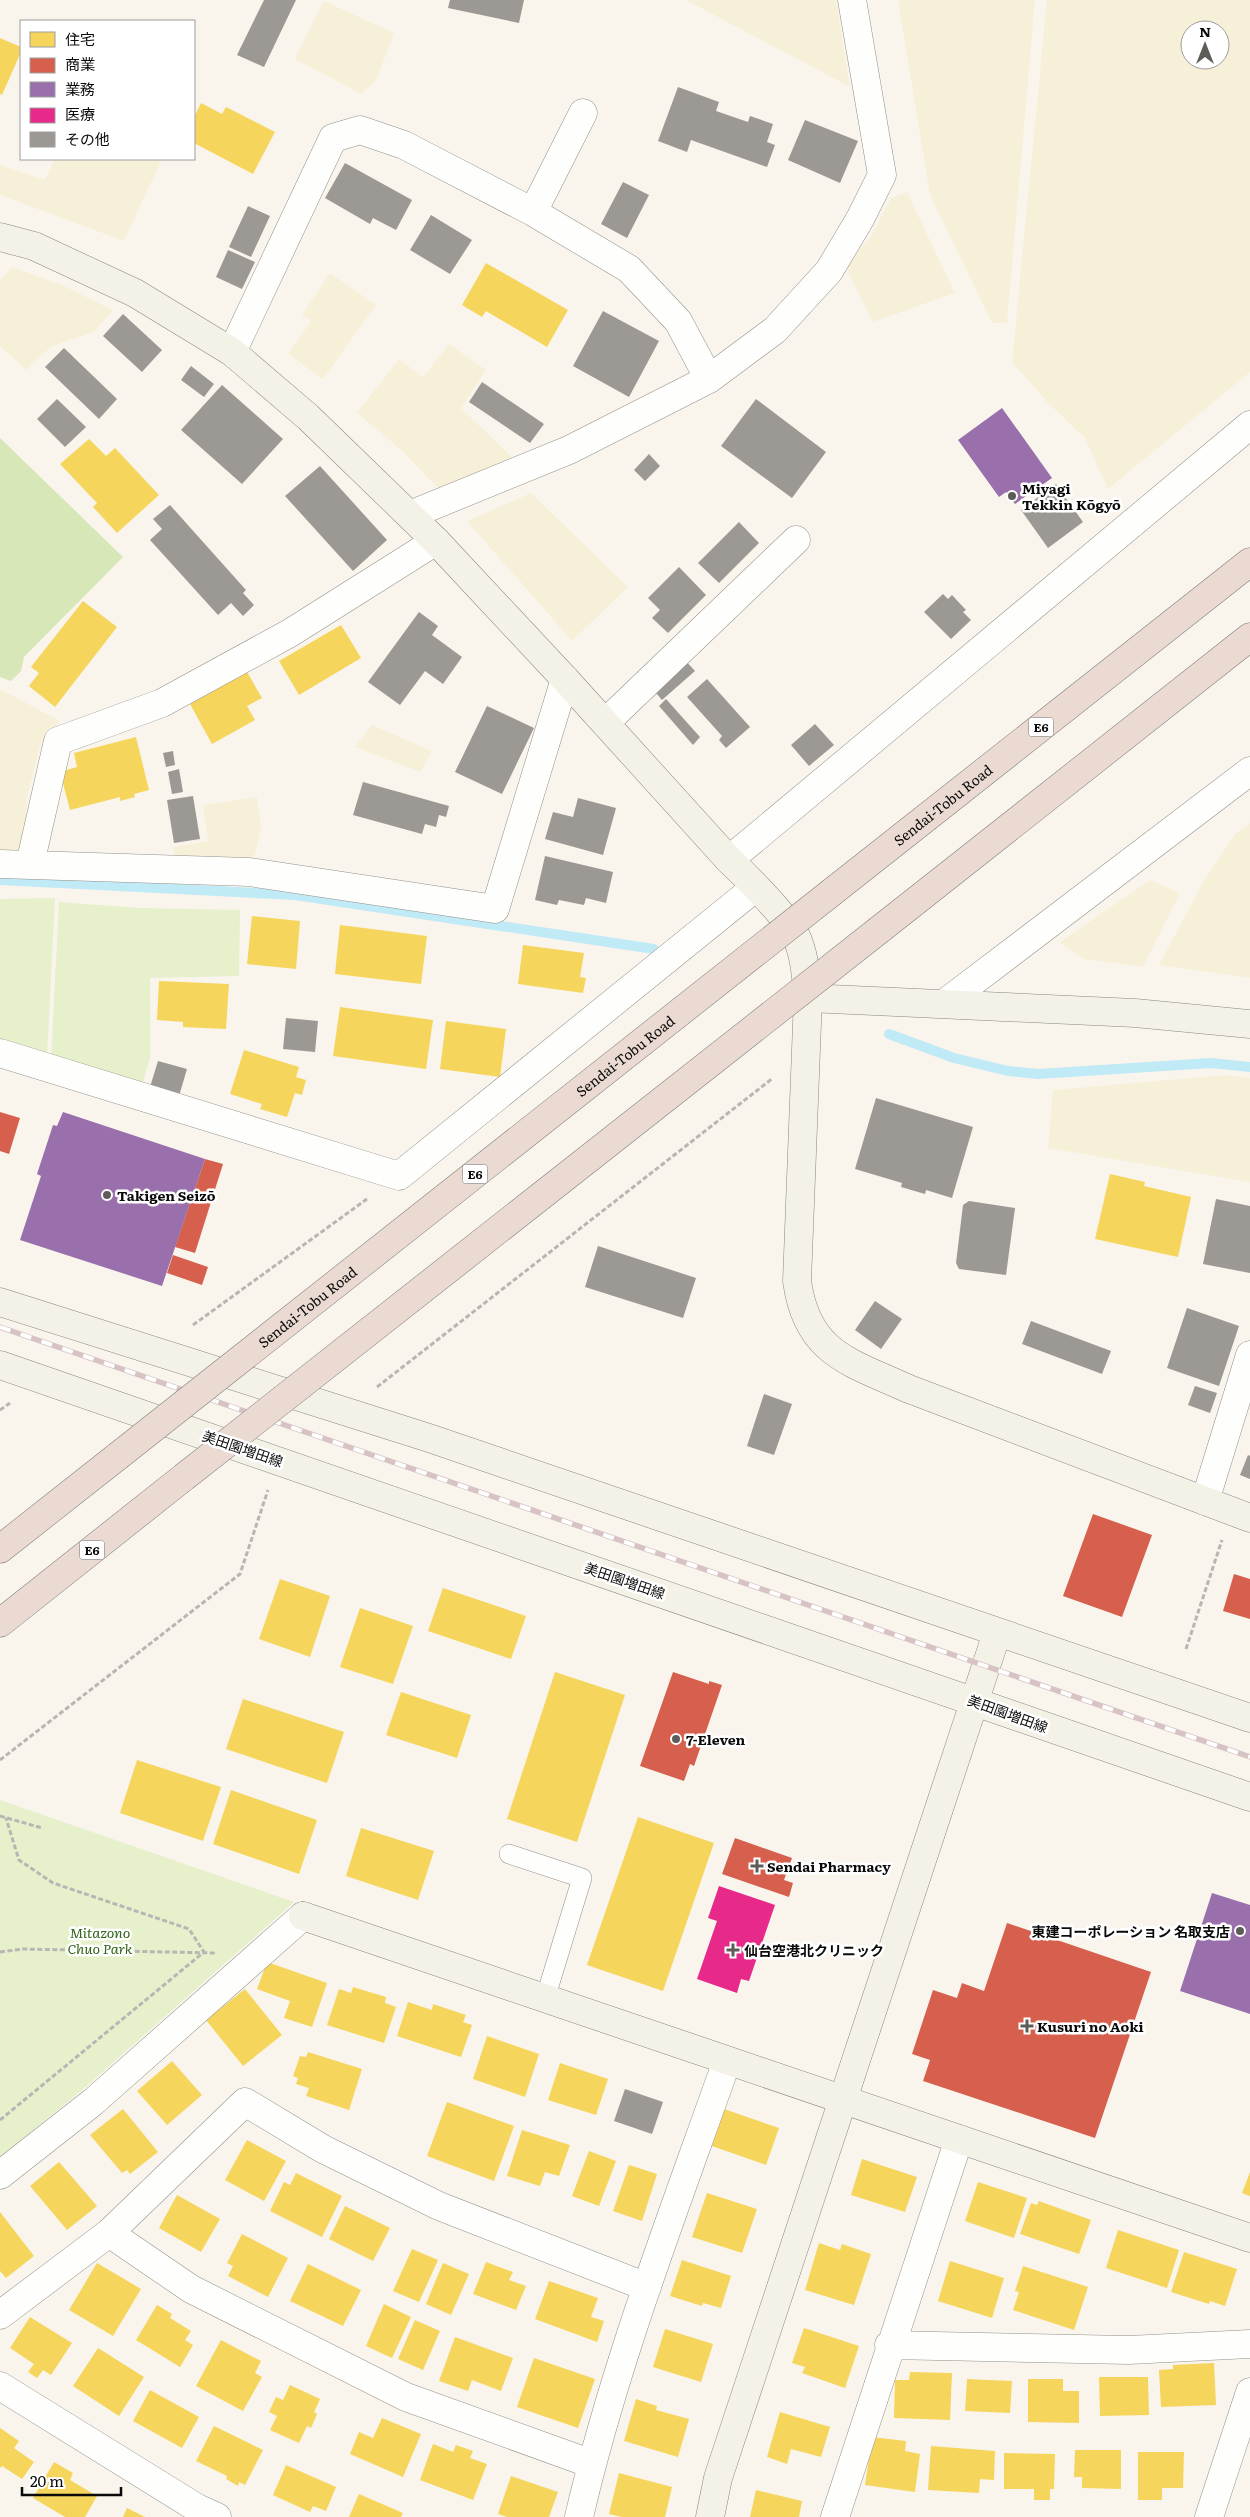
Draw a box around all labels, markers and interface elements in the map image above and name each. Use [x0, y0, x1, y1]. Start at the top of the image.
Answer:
legend [20, 20, 195, 160]
north arrow [1180, 20, 1230, 70]
text: N [1199, 21, 1211, 41]
text: 住宅 [65, 27, 95, 50]
text: 商業 [65, 52, 95, 75]
text: 業務 [65, 77, 95, 100]
text: 医療 [65, 102, 95, 125]
text: その他 [65, 127, 110, 150]
place label: Miyagi Tekkin Kōgyō [1022, 478, 1121, 514]
marker: Miyagi Tekkin Kōgyō [1006, 490, 1018, 502]
road number: E6 [1028, 718, 1054, 736]
street label: Sendai-Tobu Road [889, 759, 997, 850]
street label: Sendai-Tobu Road [571, 1010, 679, 1101]
road number: E6 [462, 1164, 488, 1184]
place label: Takigen Seizō [117, 1185, 216, 1205]
marker: Takigen Seizō [101, 1189, 113, 1201]
street label: Sendai-Tobu Road [254, 1261, 361, 1352]
street label: 美田園増田線 [200, 1425, 286, 1471]
road number: E6 [80, 1540, 104, 1560]
street label: 美田園増田線 [582, 1557, 668, 1603]
street label: 美田園増田線 [965, 1689, 1051, 1737]
place label: 7-Eleven [686, 1729, 746, 1749]
marker: 7-Eleven [670, 1733, 682, 1745]
place label: Sendai Pharmacy [767, 1856, 891, 1876]
marker: Sendai Pharmacy [751, 1860, 763, 1872]
place label: 東建コーポレーション 名取支店 [1031, 1921, 1230, 1941]
park label: Mitazono Chuo Park [68, 1922, 133, 1958]
marker: 東建コーポレーション 名取支店 [1234, 1925, 1246, 1937]
place label: 仙台空港北クリニック [744, 1940, 884, 1960]
marker: 仙台空港北クリニック [726, 1943, 740, 1957]
place label: Kusuri no Aoki [1037, 2016, 1144, 2036]
marker: Kusuri no Aoki [1021, 2020, 1033, 2032]
scale bar [22, 2464, 121, 2496]
text: 20 m [30, 2469, 64, 2492]

